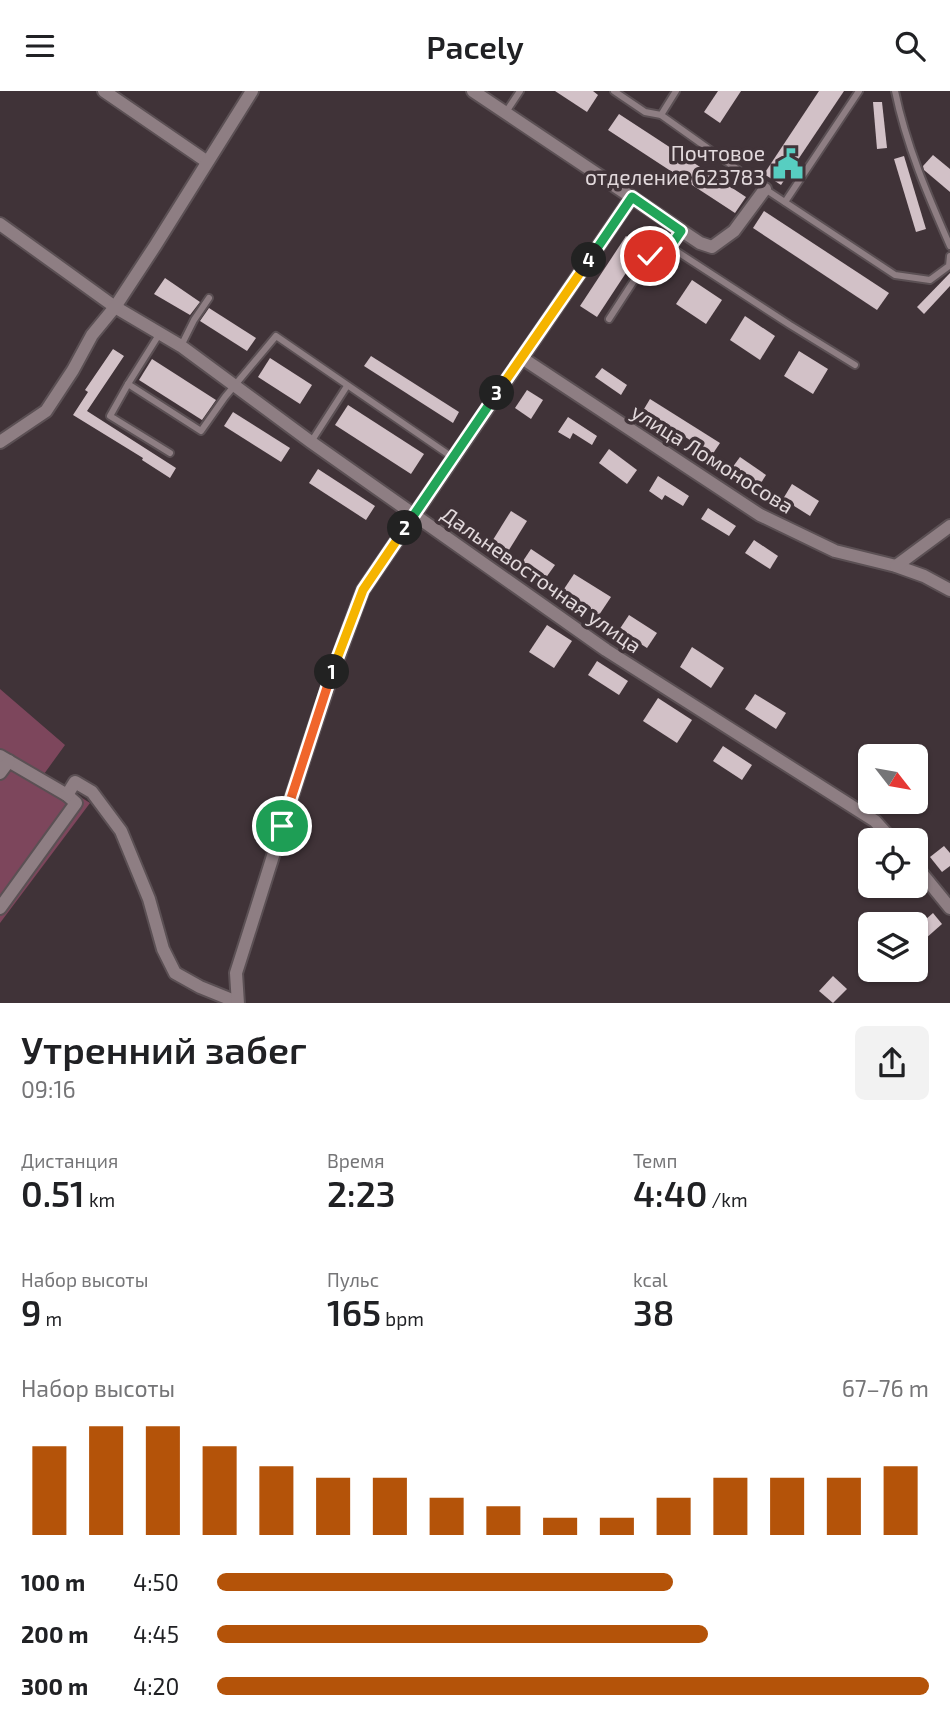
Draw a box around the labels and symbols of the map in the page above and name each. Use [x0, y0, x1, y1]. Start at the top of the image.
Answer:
place label: Почтовое отделение 623783 [585, 140, 765, 189]
public building icon: Почтовое отделение 623783 [771, 147, 805, 181]
pin [620, 226, 680, 286]
pin: 4 [572, 243, 606, 277]
pin: 3 [480, 375, 514, 411]
street label: улица Ломоносова [627, 398, 799, 519]
street label: Дальневосточная улица [437, 500, 647, 658]
pin: 2 [388, 511, 422, 545]
pin: 1 [314, 655, 350, 689]
north arrow [858, 744, 928, 814]
pin [252, 796, 312, 856]

